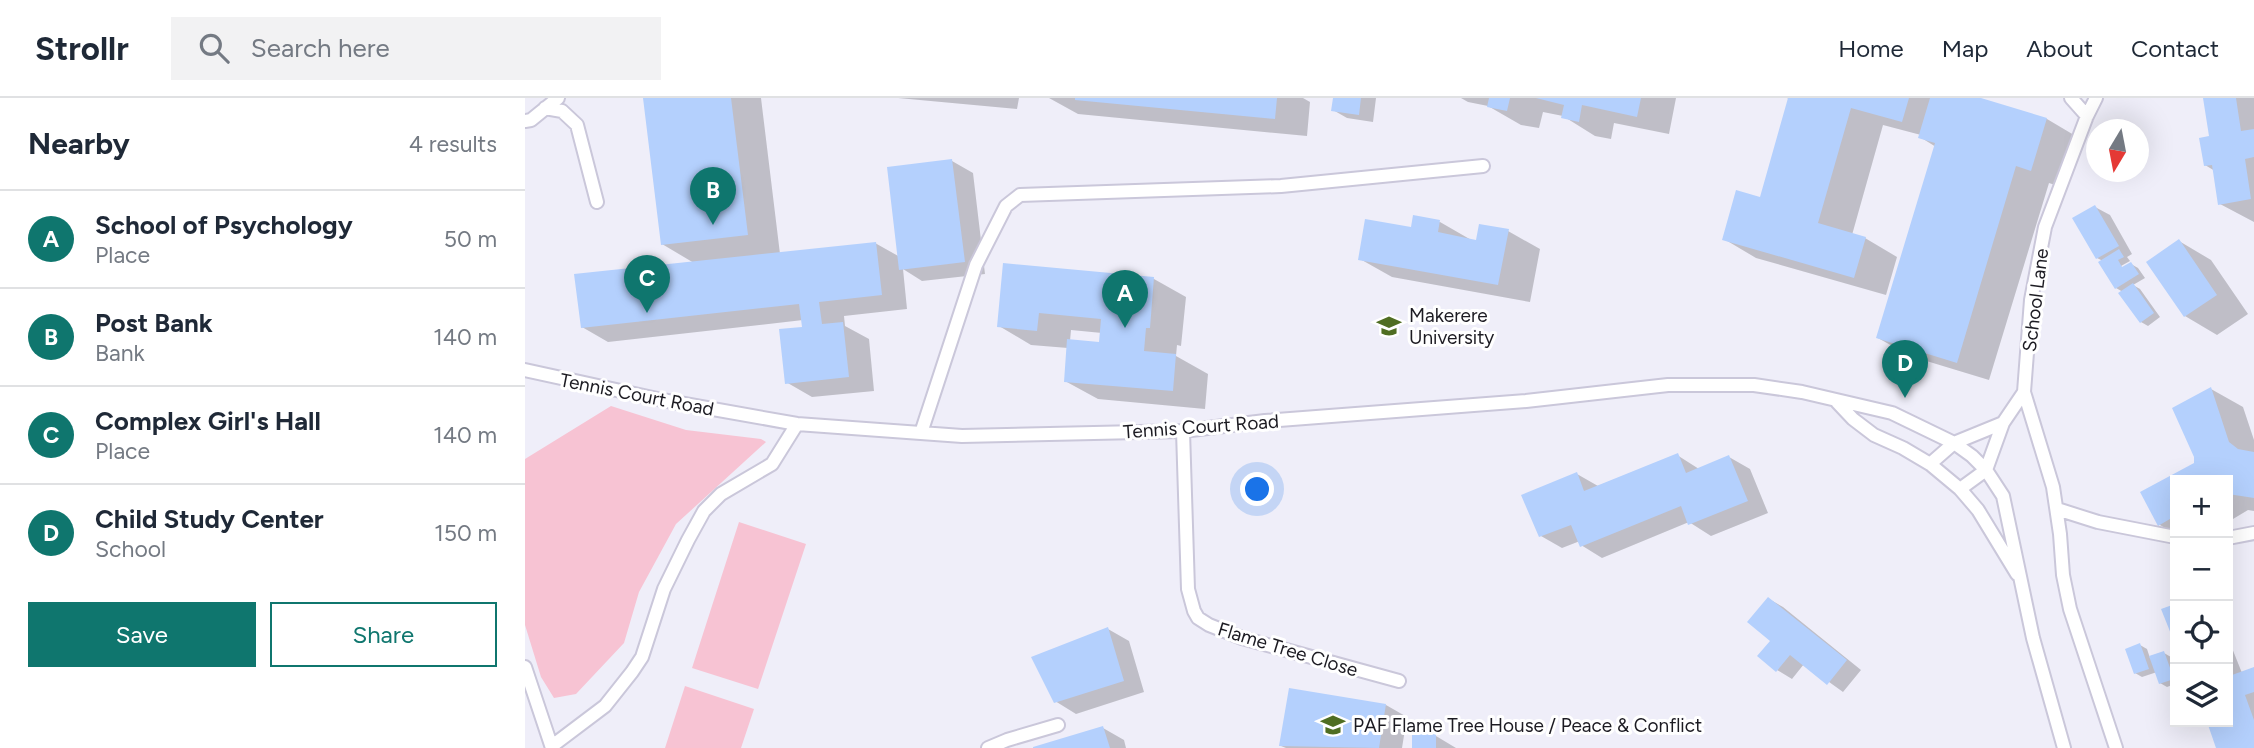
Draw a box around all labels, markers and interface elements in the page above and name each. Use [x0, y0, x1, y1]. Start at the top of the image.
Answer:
search box [171, 17, 661, 80]
text: Strollr [35, 29, 129, 68]
icon: search [195, 29, 233, 67]
text: Search here [251, 32, 390, 64]
text: Home [1838, 34, 1904, 63]
text: Map [1942, 34, 1988, 63]
text: About [2026, 34, 2093, 63]
text: Contact [2131, 34, 2219, 63]
north arrow [2086, 119, 2149, 182]
text: Nearby [28, 125, 130, 162]
text: 4 results [409, 130, 497, 158]
pin: B [690, 167, 736, 225]
text: School of Psychology [95, 209, 353, 241]
text: A [43, 225, 59, 253]
text: 50 m [444, 225, 497, 253]
text: Place [95, 241, 150, 269]
street label: School Lane [2018, 247, 2053, 353]
pin: C [624, 255, 670, 313]
pin: A [1102, 270, 1148, 328]
place label: Makerere University [1409, 304, 1494, 349]
text: Post Bank [95, 307, 213, 339]
school or university icon: Makerere University [1375, 312, 1403, 340]
text: B [44, 323, 58, 351]
text: 140 m [433, 323, 497, 351]
text: Bank [95, 339, 145, 367]
pin: D [1882, 340, 1928, 398]
street label: Tennis Court Road [558, 368, 716, 421]
text: Complex Girl's Hall [95, 405, 321, 437]
street label: Tennis Court Road [1122, 410, 1280, 443]
text: C [43, 421, 59, 449]
text: 140 m [433, 421, 497, 449]
text: Place [95, 437, 150, 465]
your location [1240, 472, 1274, 506]
map controls [2170, 475, 2233, 727]
button: + [2170, 475, 2233, 538]
text: Child Study Center [95, 503, 324, 535]
text: D [43, 519, 59, 547]
text: 150 m [434, 519, 497, 547]
text: School [95, 535, 166, 563]
button: − [2170, 538, 2233, 601]
button: locate [2170, 601, 2233, 664]
button: Save [28, 602, 256, 667]
button: Share [270, 602, 497, 667]
street label: Flame Tree Close [1215, 617, 1361, 682]
button: layers [2170, 664, 2233, 727]
school or university icon: PAF Flame Tree House / Peace & Conflict [1319, 711, 1347, 739]
place label: PAF Flame Tree House / Peace & Conflict [1353, 714, 1702, 737]

